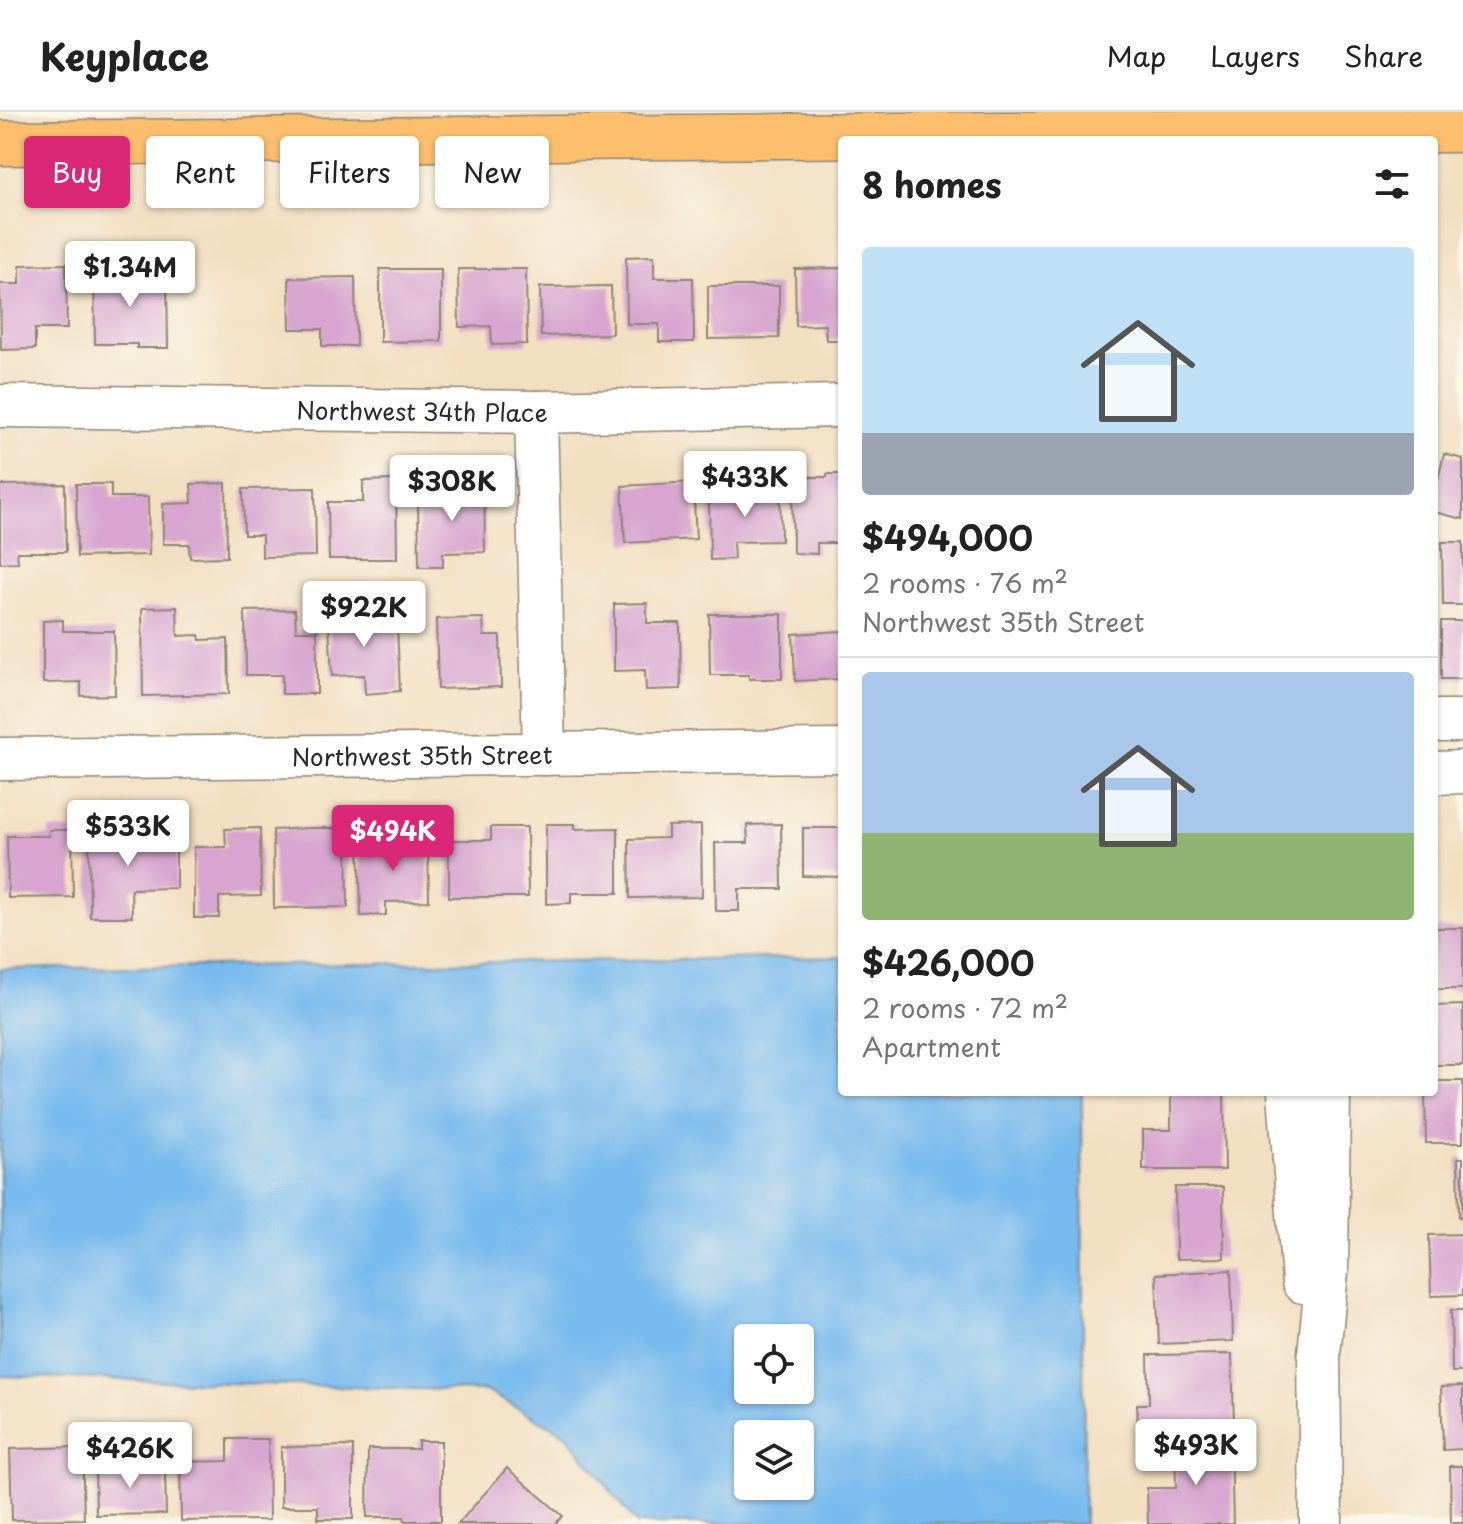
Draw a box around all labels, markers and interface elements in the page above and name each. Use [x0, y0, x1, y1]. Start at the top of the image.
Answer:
text: Keyplace [40, 27, 209, 84]
text: Map [1106, 34, 1166, 77]
text: Layers [1210, 34, 1300, 77]
text: Share [1344, 34, 1423, 77]
chip: Buy [24, 136, 130, 208]
chip: Rent [146, 136, 264, 208]
chip: Filters [280, 136, 419, 208]
chip: New [435, 136, 549, 208]
text: 8 homes [862, 158, 1002, 210]
icon: filters [1370, 162, 1414, 206]
pin: $1.34M [65, 241, 195, 309]
text: $1.34M [83, 247, 177, 286]
icon: home [1066, 299, 1210, 443]
street label: Northwest 34th Place [296, 391, 548, 430]
pin: $433K [689, 451, 801, 519]
pin: $308K [396, 455, 508, 523]
text: $433K [702, 457, 788, 496]
text: $308K [408, 461, 496, 500]
text: $494,000 [862, 511, 1033, 563]
text: 2 rooms · 76 m² [862, 563, 1068, 602]
pin: $922K [308, 581, 420, 649]
text: $922K [321, 587, 407, 626]
text: Northwest 35th Street [862, 602, 1144, 641]
icon: home [1066, 724, 1210, 868]
street label: Northwest 35th Street [291, 736, 553, 774]
pin: $533K [72, 800, 184, 868]
pin: $494K [337, 805, 449, 873]
text: $533K [85, 806, 171, 845]
text: $494K [350, 811, 436, 850]
text: $426,000 [862, 936, 1035, 988]
text: 2 rooms · 72 m² [862, 988, 1068, 1027]
text: Apartment [862, 1027, 1001, 1066]
map controls [734, 1324, 814, 1500]
button: locate [734, 1324, 814, 1404]
pin: $493K [1140, 1419, 1252, 1487]
button: layers [734, 1420, 814, 1500]
pin: $426K [74, 1422, 186, 1490]
text: $493K [1153, 1425, 1239, 1464]
text: $426K [86, 1428, 174, 1467]

